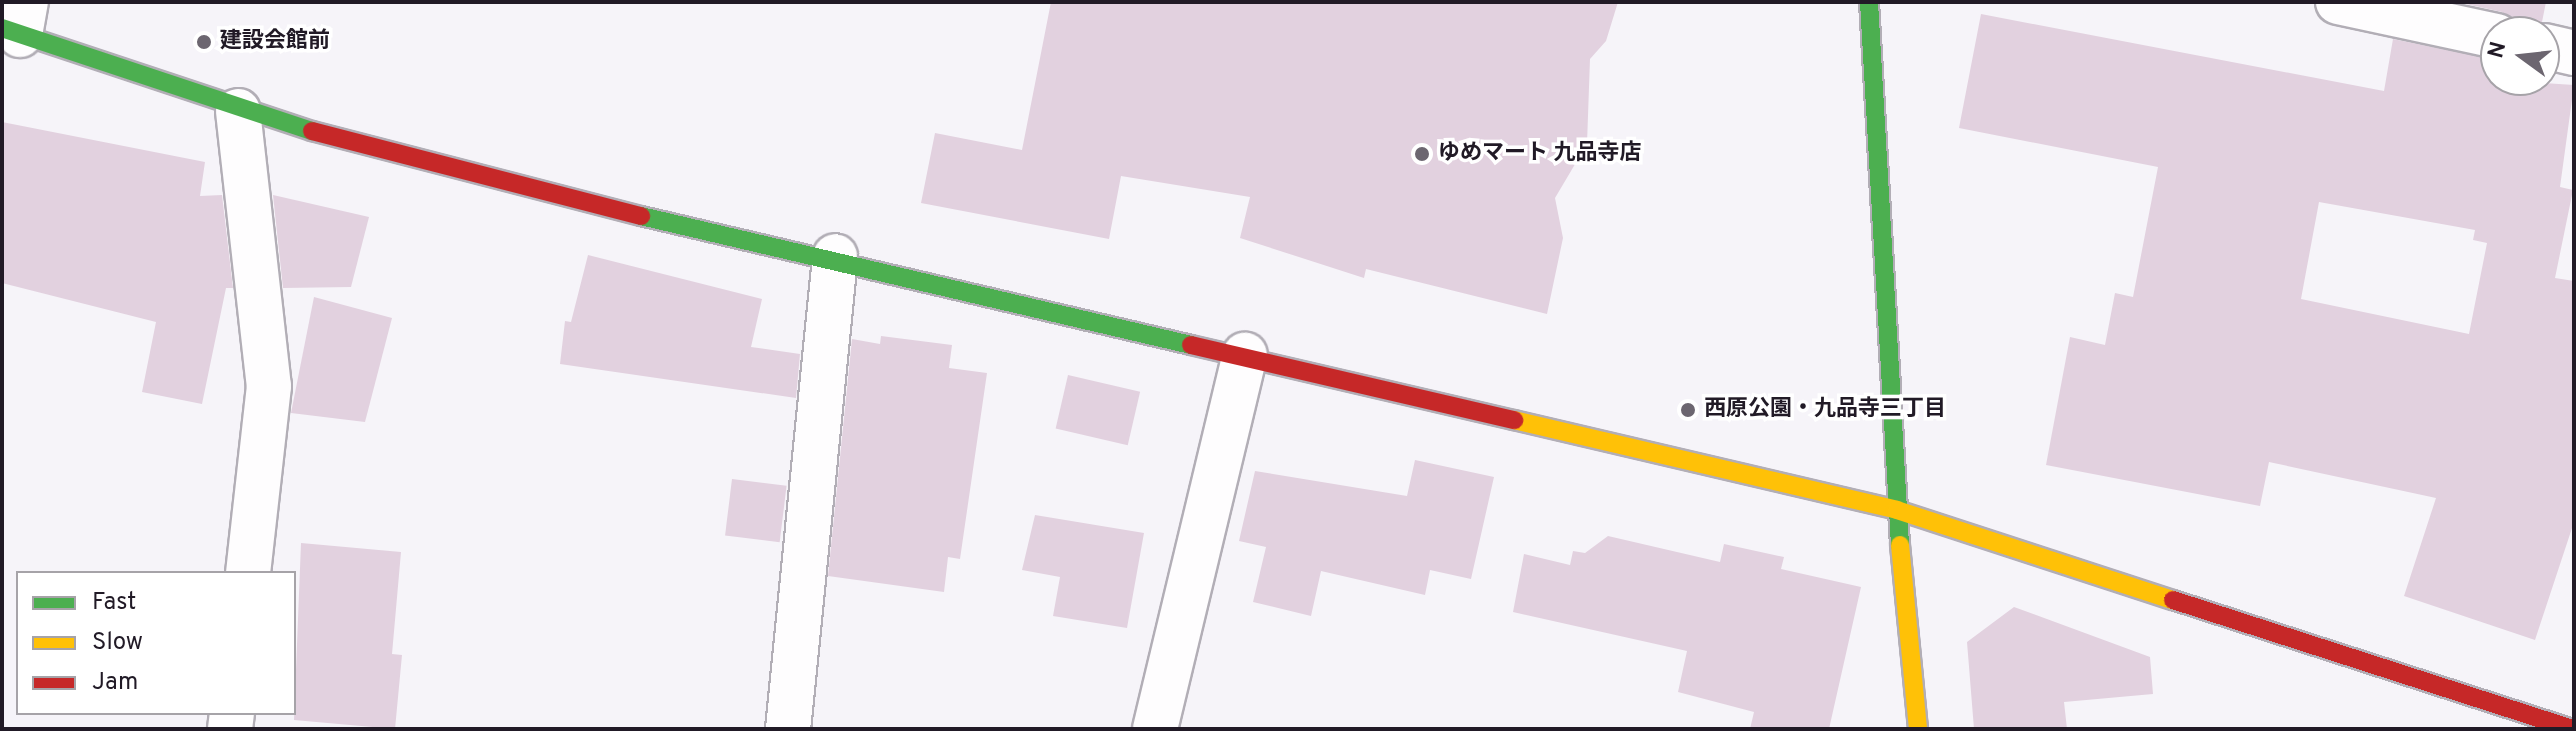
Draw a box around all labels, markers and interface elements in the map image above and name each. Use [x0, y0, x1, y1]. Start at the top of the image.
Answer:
north arrow [2480, 16, 2560, 96]
place label: 建設会館前 [220, 29, 330, 55]
marker: 建設会館前 [195, 33, 213, 51]
text: N [2483, 39, 2513, 61]
place label: ゆめマート 九品寺店 [1438, 141, 1641, 167]
marker: ゆめマート 九品寺店 [1413, 145, 1431, 163]
place label: 西原公園・九品寺三丁目 [1704, 397, 1946, 423]
marker: 西原公園・九品寺三丁目 [1679, 401, 1697, 419]
legend [16, 571, 296, 715]
text: Fast [92, 588, 136, 618]
text: Slow [92, 628, 143, 658]
text: Jam [92, 668, 138, 698]

